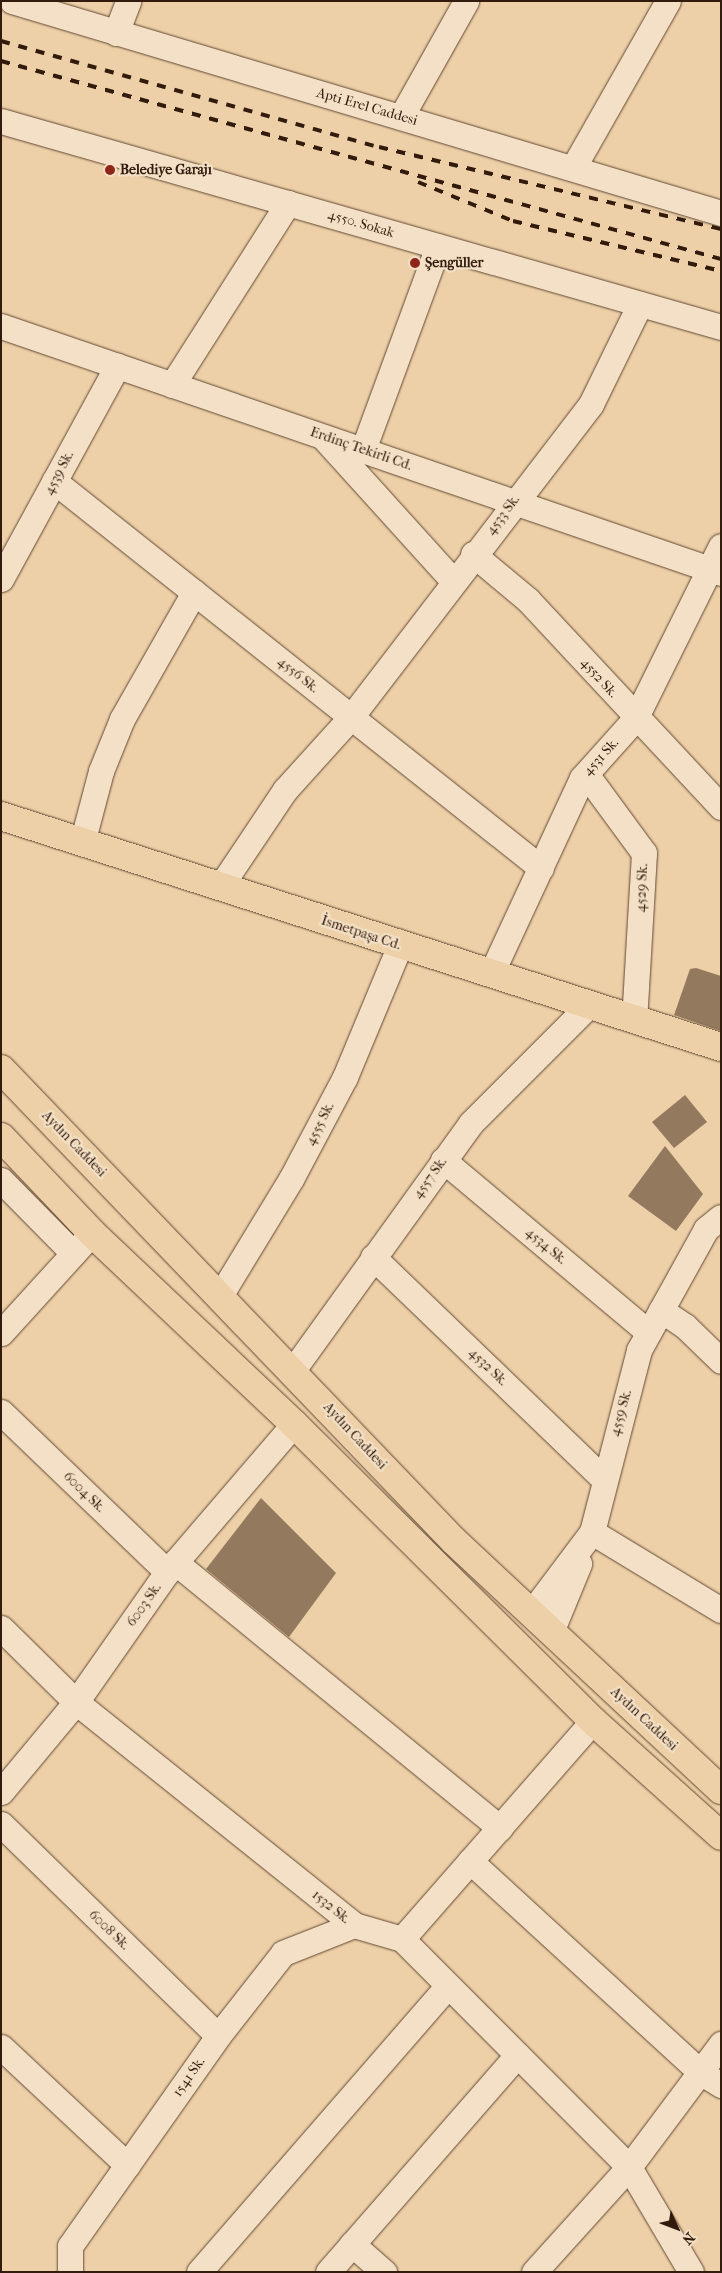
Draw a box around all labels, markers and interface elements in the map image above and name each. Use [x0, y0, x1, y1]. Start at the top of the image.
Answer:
street label: Apti Erel Caddesi [315, 85, 419, 129]
place label: Belediye Garajı [120, 162, 212, 178]
marker: Belediye Garajı [104, 164, 116, 176]
street label: 4550. Sokak [326, 206, 396, 242]
place label: Şengüller [425, 255, 483, 271]
marker: Şengüller [409, 257, 421, 269]
street label: Erdinç Tekirli Cd. [308, 424, 414, 474]
street label: 4539 Sk. [40, 448, 78, 498]
street label: 4533 Sk. [483, 492, 523, 538]
street label: 4556 Sk. [274, 653, 322, 697]
street label: 4552 Sk. [577, 655, 621, 701]
street label: 4531 Sk. [580, 735, 622, 779]
street label: 4529 Sk. [632, 863, 652, 913]
street label: İsmetpaşa Cd. [319, 912, 403, 954]
street label: 4555 Sk. [302, 1100, 338, 1148]
street label: Aydın Caddesi [38, 1107, 110, 1181]
street label: 4557 Sk. [409, 1154, 451, 1202]
street label: 4534 Sk. [522, 1224, 570, 1268]
street label: 4532 Sk. [465, 1345, 511, 1389]
street label: 4559 Sk. [606, 1388, 636, 1438]
street label: Aydın Caddesi [320, 1399, 390, 1473]
street label: 6004 Sk. [60, 1468, 108, 1516]
street label: 6003 Sk. [123, 1580, 165, 1630]
street label: Aydın Caddesi [607, 1684, 681, 1754]
street label: 1532 Sk. [309, 1887, 353, 1927]
street label: 6008 Sk. [85, 1906, 133, 1954]
street label: 1541 Sk. [169, 2054, 209, 2100]
north arrow [652, 2203, 702, 2253]
text: N [678, 2229, 698, 2248]

